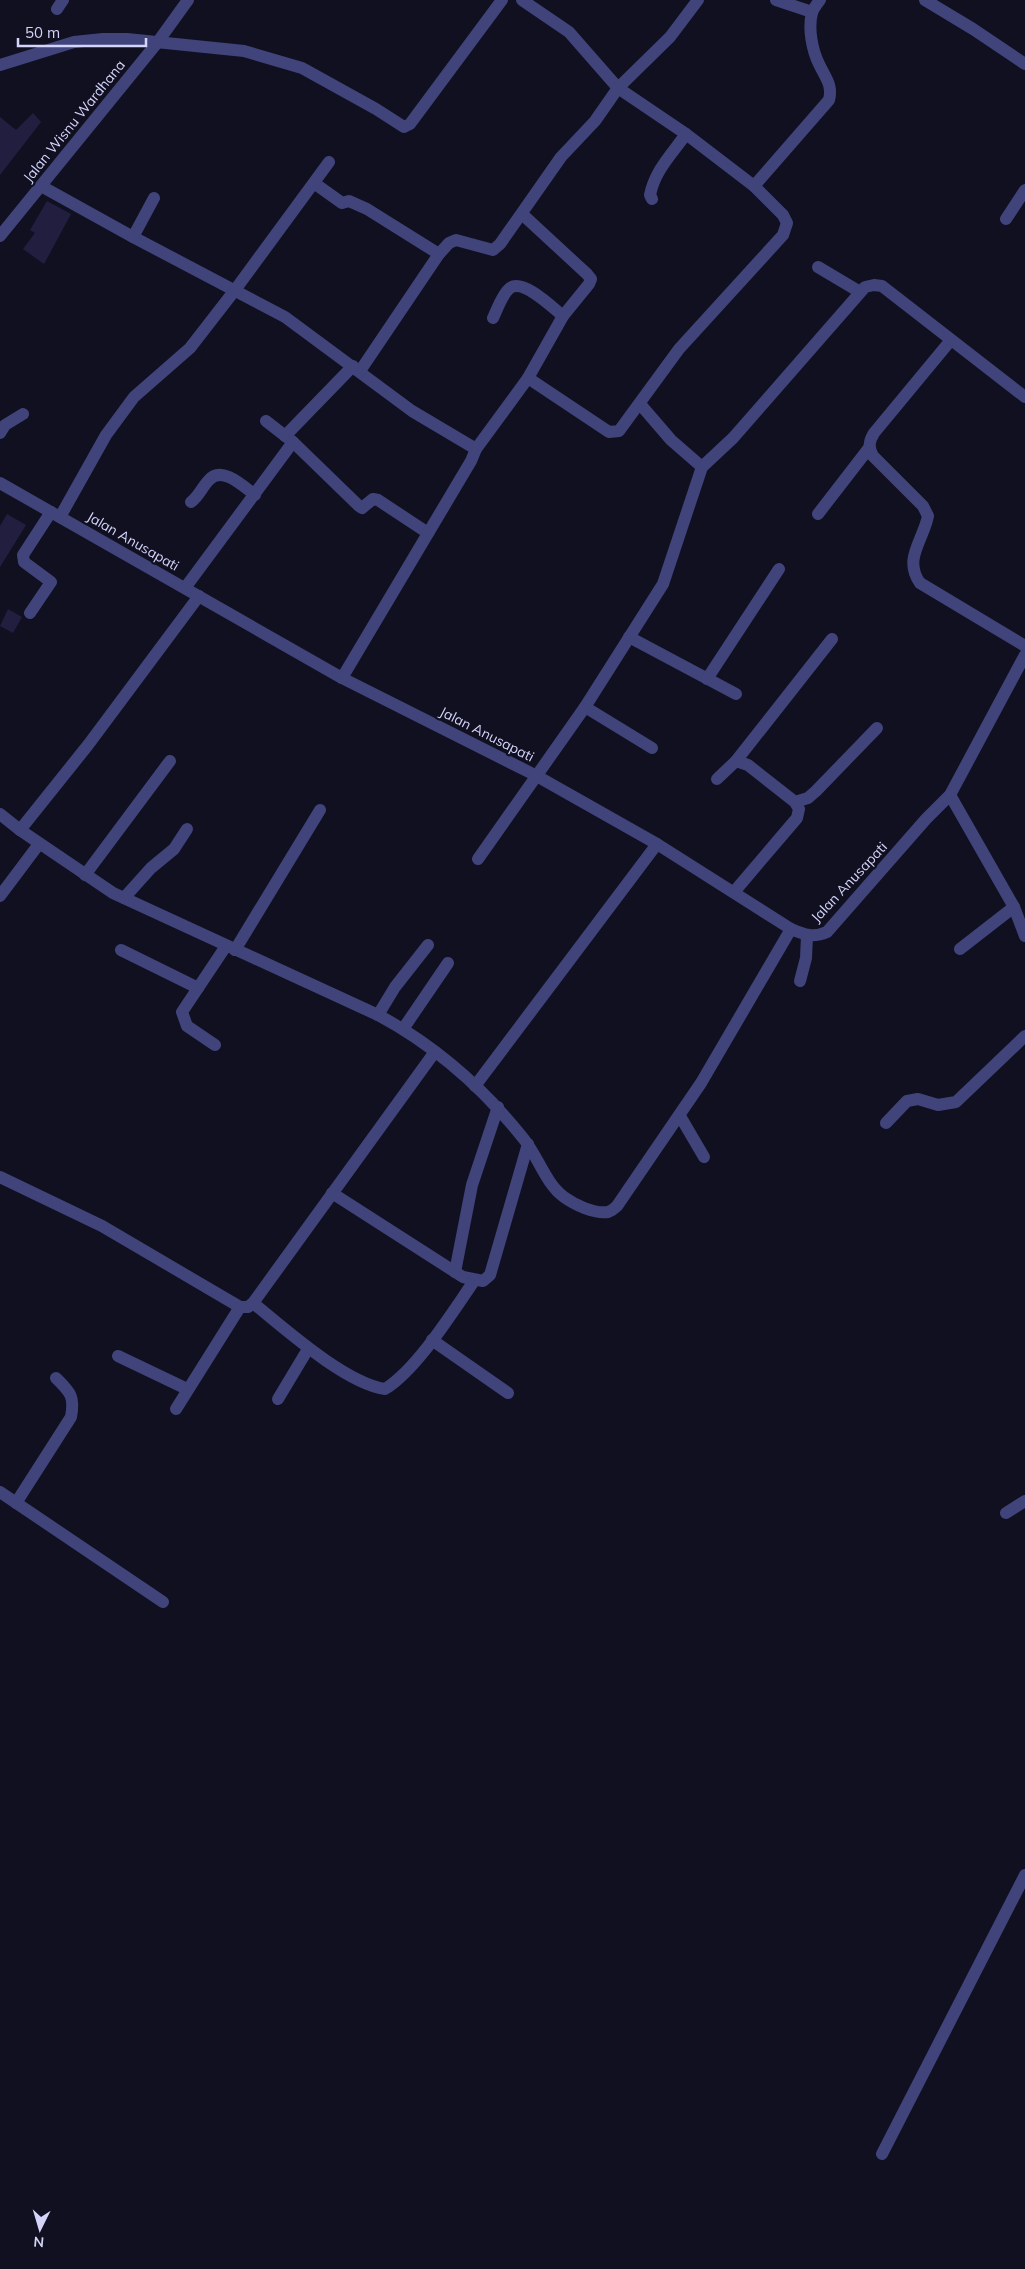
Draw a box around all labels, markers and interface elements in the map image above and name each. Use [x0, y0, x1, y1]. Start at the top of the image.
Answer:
scale bar [18, 15, 145, 47]
text: 50 m [25, 23, 60, 42]
street label: Jalan Wisnu Wardhana [19, 56, 129, 186]
street label: Jalan Anusapati [84, 507, 182, 575]
street label: Jalan Anusapati [437, 702, 537, 766]
street label: Jalan Anusapati [807, 838, 891, 926]
north arrow [15, 2204, 65, 2254]
text: N [33, 2233, 45, 2251]

